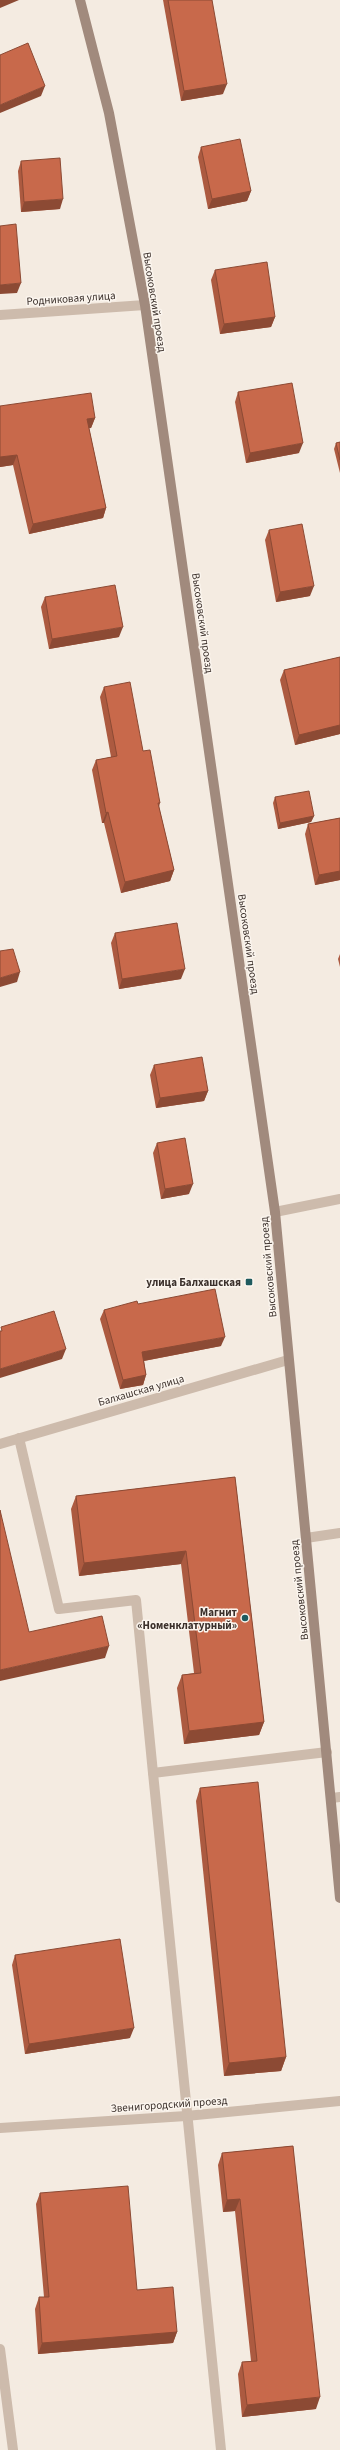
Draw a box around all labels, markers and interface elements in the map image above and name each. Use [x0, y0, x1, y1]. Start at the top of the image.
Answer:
street label: Высоковский проезд [139, 251, 170, 353]
street label: Родниковая улица [26, 288, 116, 309]
street label: Высоковский проезд [188, 572, 217, 674]
street label: Высоковский проезд [234, 893, 263, 995]
street label: Высоковский проезд [257, 1216, 280, 1318]
place label: улица Балхашская [146, 1275, 241, 1290]
marker: улица Балхашская [244, 1277, 254, 1287]
street label: Балхашская улица [96, 1371, 186, 1410]
street label: Высоковский проезд [287, 1539, 312, 1641]
place label: Магнит «Номенклатурный» [137, 1605, 238, 1633]
marker: Магнит «Номенклатурный» [240, 1613, 250, 1623]
street label: Звенигородский проезд [110, 2093, 228, 2116]

